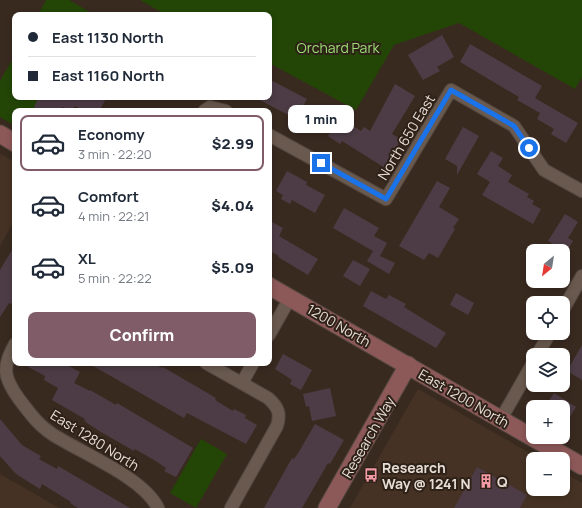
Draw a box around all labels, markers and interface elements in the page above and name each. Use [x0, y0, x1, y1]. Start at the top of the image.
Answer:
text: East 1130 North [52, 27, 164, 48]
park label: Orchard Park [297, 38, 380, 57]
text: East 1160 North [52, 65, 164, 86]
street label: North 650 East [373, 90, 439, 183]
callout: 1 min [288, 105, 354, 133]
text: 1 min [305, 110, 337, 128]
text: Economy [78, 124, 145, 145]
icon: car [30, 125, 66, 161]
text: $2.99 [212, 133, 254, 154]
route start [520, 139, 538, 157]
text: 3 min · 22:20 [78, 145, 152, 163]
route end [312, 154, 330, 172]
text: Comfort [78, 186, 139, 207]
icon: car [30, 187, 66, 223]
text: $4.04 [211, 195, 254, 216]
text: 4 min · 22:21 [78, 207, 149, 225]
north arrow [526, 244, 570, 288]
map controls [526, 244, 570, 496]
text: XL [78, 248, 96, 269]
icon: car [30, 249, 66, 285]
text: $5.09 [211, 257, 254, 278]
text: 5 min · 22:22 [78, 269, 152, 287]
button: locate [526, 296, 570, 340]
street label: 1200 North [304, 299, 374, 351]
button: Confirm [28, 312, 256, 358]
button: layers [526, 348, 570, 392]
street label: East 1200 North [415, 364, 513, 432]
street label: Research Way [337, 392, 399, 481]
button: + [526, 400, 570, 444]
street label: East 1280 North [47, 405, 143, 475]
button: − [526, 452, 570, 496]
place label: Research Way @ 1241 N [382, 458, 471, 493]
bus stop icon: Research Way @ 1241 N [363, 467, 379, 483]
place label: Q [497, 472, 508, 491]
building icon: Q [478, 473, 494, 489]

